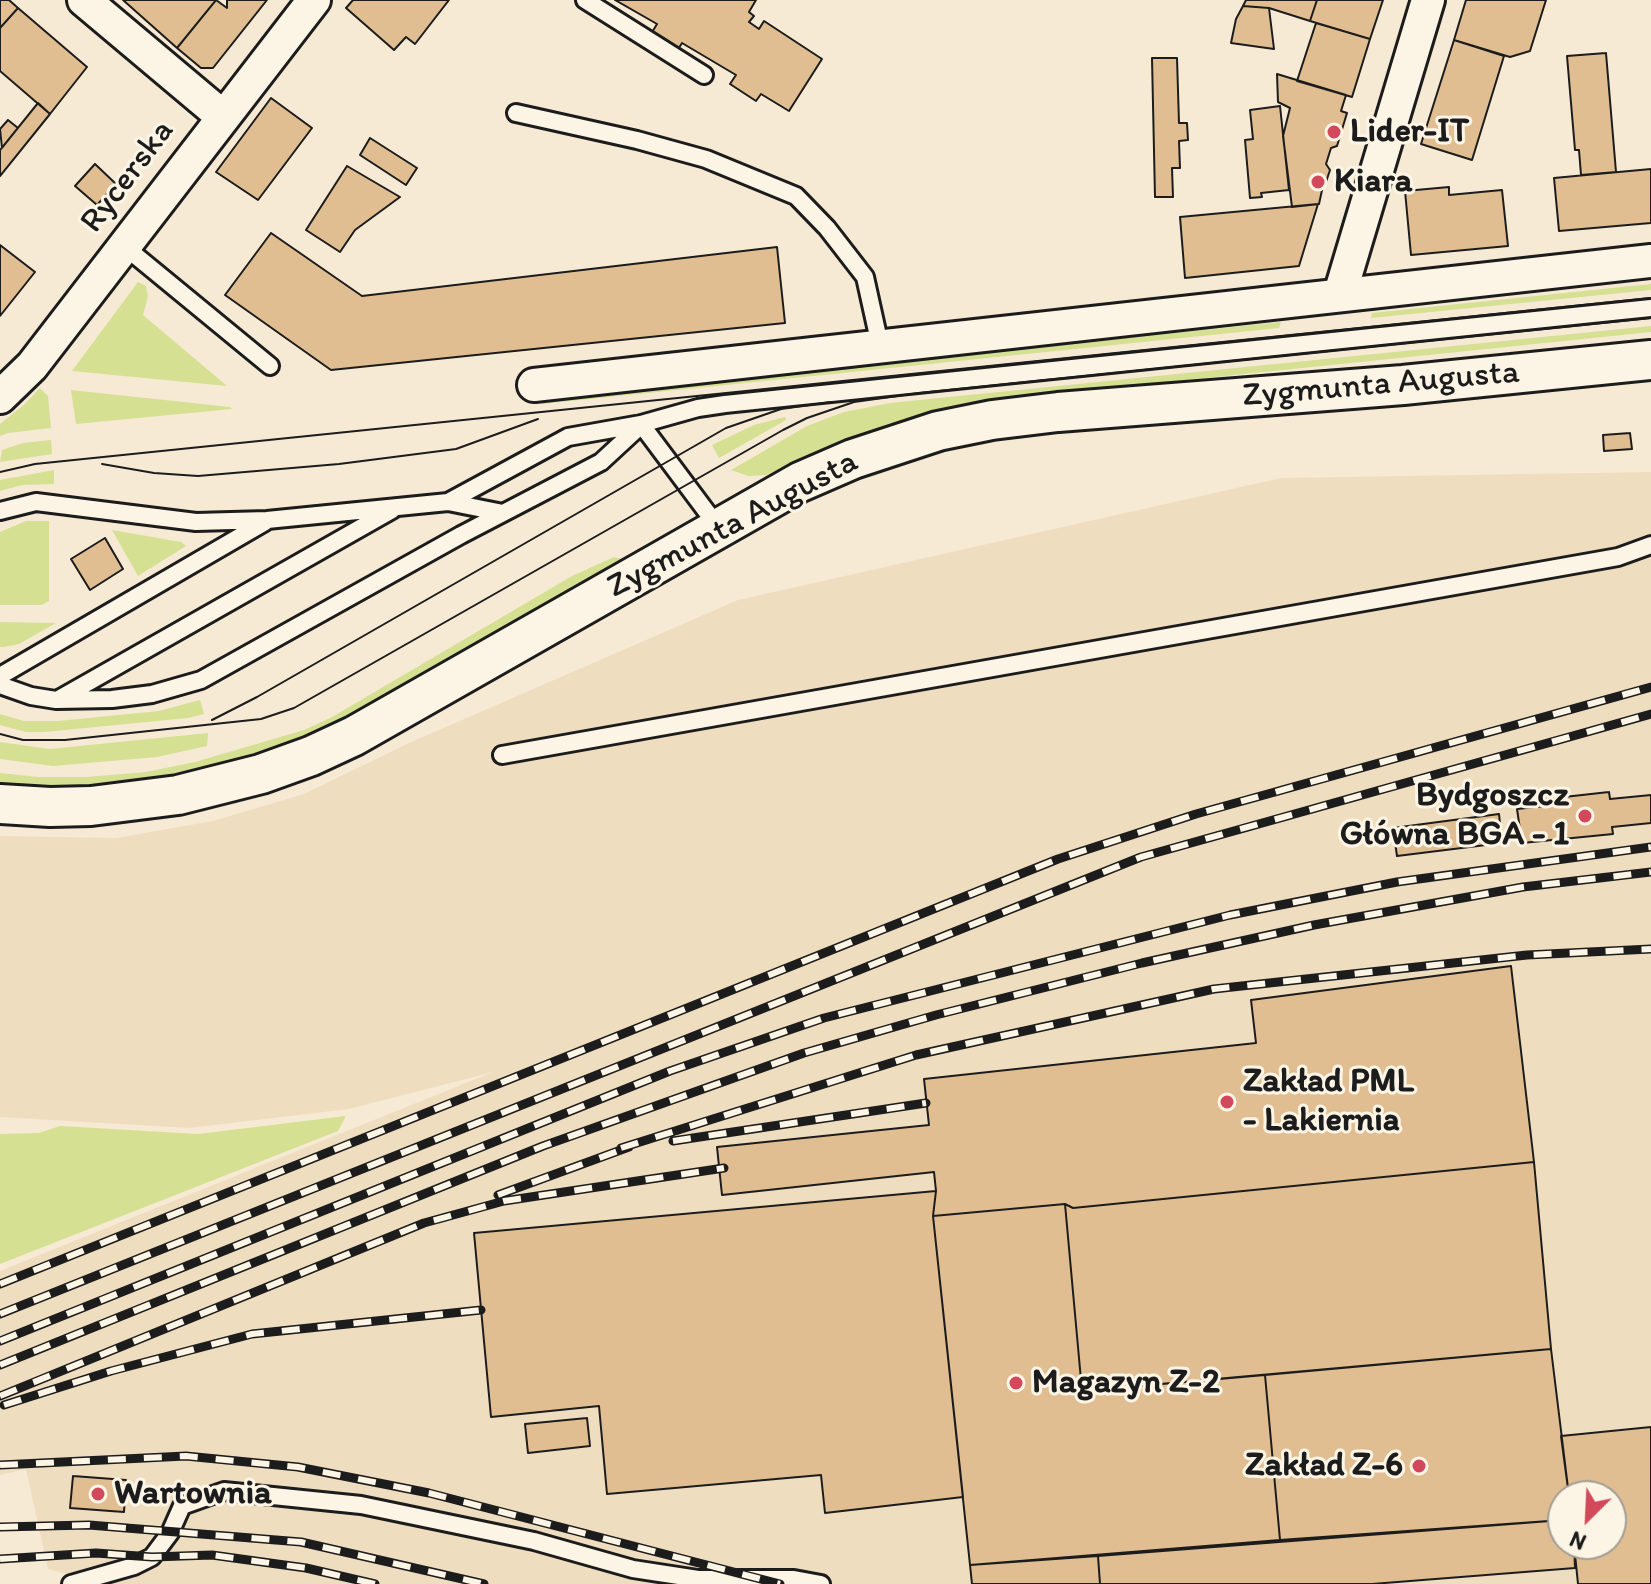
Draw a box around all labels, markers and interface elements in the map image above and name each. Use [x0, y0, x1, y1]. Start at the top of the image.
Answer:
place label: Lider-IT [1350, 112, 1469, 152]
street label: Rycerska [72, 113, 184, 241]
marker: Lider-IT [1325, 123, 1343, 141]
place label: Kiara [1334, 162, 1412, 202]
marker: Kiara [1309, 173, 1327, 191]
street label: Zygmunta Augusta [1241, 353, 1521, 417]
street label: Zygmunta Augusta [601, 442, 865, 608]
place label: Bydgoszcz Główna BGA - 1 [1340, 776, 1569, 856]
marker: Bydgoszcz Główna BGA - 1 [1576, 807, 1594, 825]
place label: Zakład PML - Lakiernia [1243, 1062, 1414, 1142]
marker: Zakład PML - Lakiernia [1218, 1093, 1236, 1111]
place label: Magazyn Z-2 [1032, 1363, 1220, 1403]
marker: Magazyn Z-2 [1007, 1374, 1025, 1392]
place label: Zakład Z-6 [1245, 1446, 1403, 1486]
marker: Zakład Z-6 [1410, 1457, 1428, 1475]
place label: Wartownia [114, 1474, 272, 1514]
north arrow [1547, 1480, 1627, 1560]
marker: Wartownia [89, 1485, 107, 1503]
text: N [1566, 1525, 1590, 1556]

